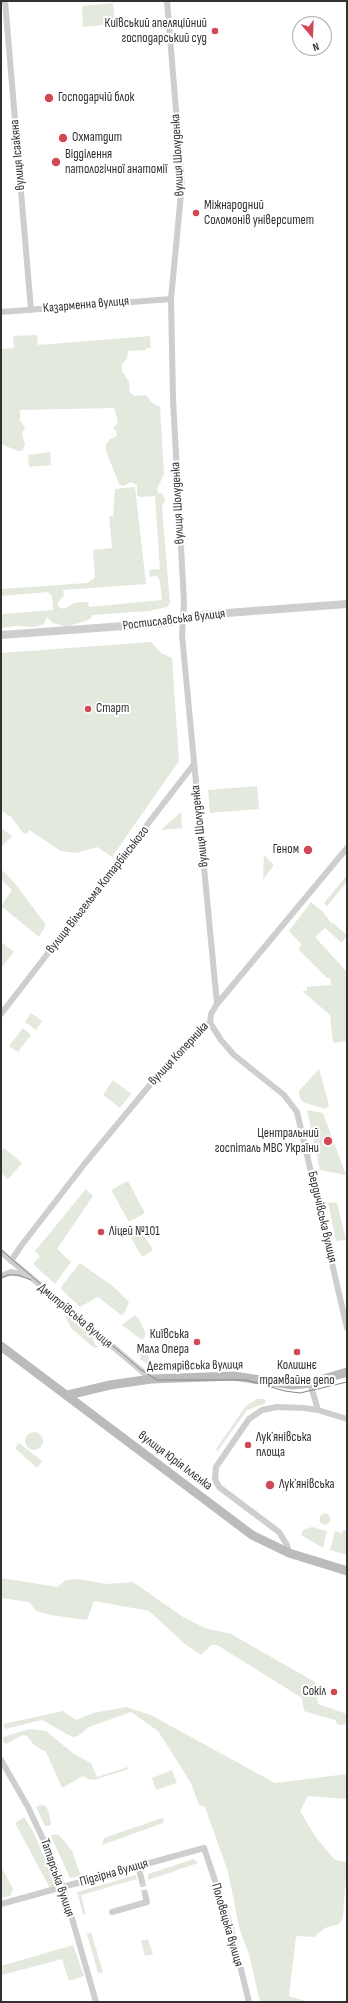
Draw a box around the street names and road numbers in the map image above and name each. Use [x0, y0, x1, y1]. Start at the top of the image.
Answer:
street label: вулиця Шолуденка [168, 113, 188, 197]
street label: вулиця Ісаакяна [7, 119, 29, 191]
street label: Казарменна вулиця [42, 293, 130, 317]
street label: вулиця Шолуденка [168, 461, 188, 545]
street label: Ростиславська вулиця [122, 606, 226, 634]
street label: вулиця Шолуденка [188, 784, 212, 868]
street label: вулиця Вільгельма Котарбінського [43, 823, 153, 957]
street label: вулиця Коперника [146, 1019, 212, 1089]
street label: Бердичівська вулиця [304, 1170, 340, 1264]
street label: Дмитрівська вулиця [34, 1280, 116, 1352]
street label: Дегтярівська вулиця [147, 1357, 243, 1375]
street label: вулиця Юрія Іллєнка [135, 1428, 215, 1494]
street label: Татарська вулиця [36, 1837, 78, 1919]
street label: Підгірна вулиця [78, 1856, 150, 1890]
street label: Половецька вулиця [208, 1881, 246, 1969]

